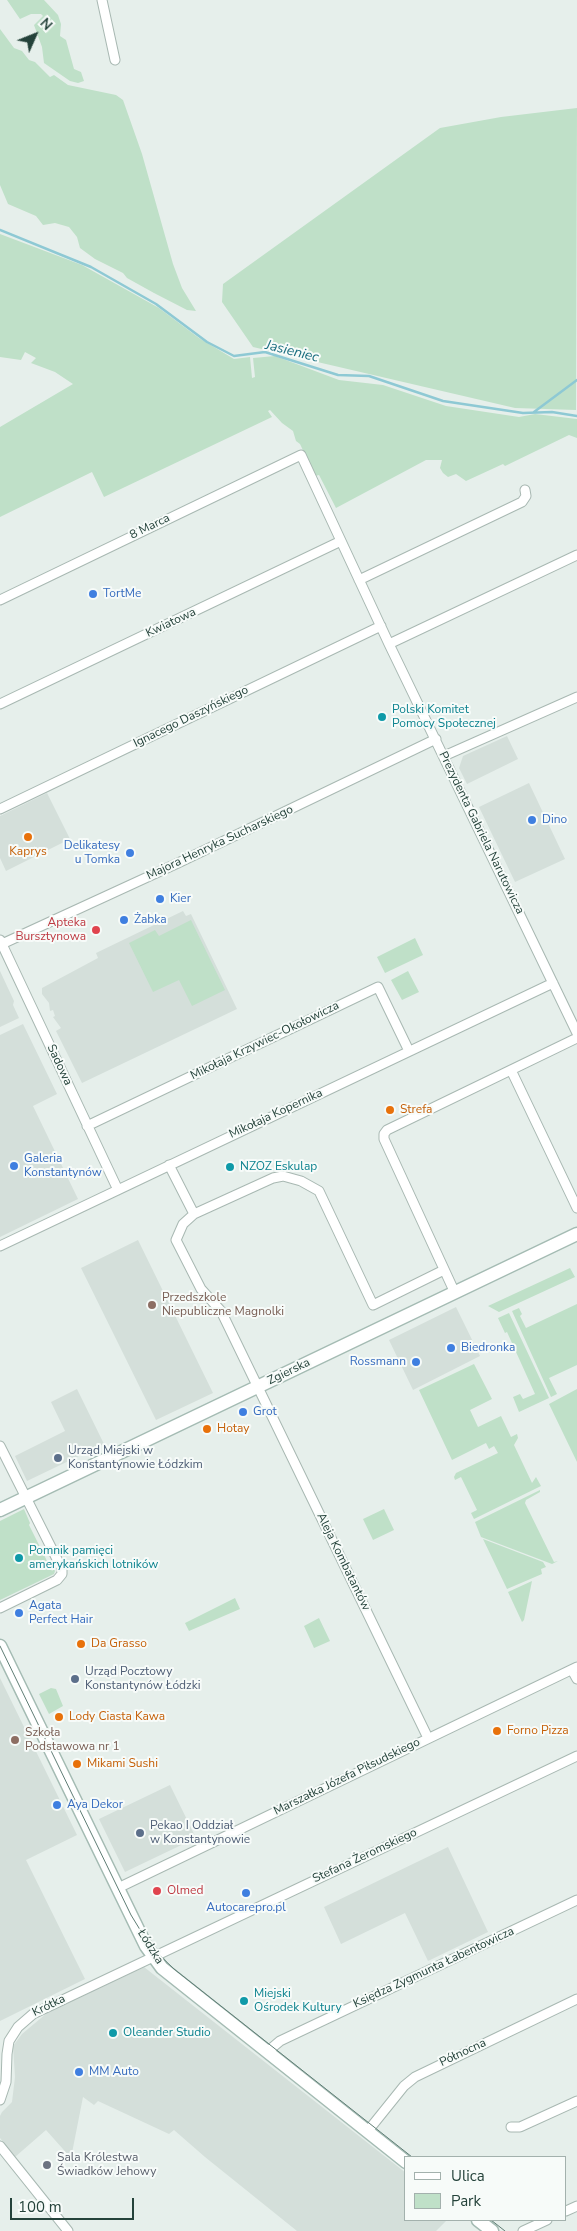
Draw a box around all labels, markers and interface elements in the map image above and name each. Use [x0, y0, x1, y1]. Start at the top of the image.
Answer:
north arrow [10, 10, 60, 60]
text: N [36, 14, 57, 35]
water label: Jasieniec [264, 337, 320, 367]
street label: 8 Marca [128, 511, 172, 543]
place label: TortMe [103, 587, 141, 601]
marker: TortMe [87, 588, 99, 600]
street label: Kwiatowa [144, 605, 198, 641]
street label: Ignacego Daszyńskiego [131, 683, 251, 751]
place label: Polski Komitet Pomocy Społecznej [392, 703, 496, 731]
marker: Polski Komitet Pomocy Społecznej [376, 711, 388, 723]
street label: Prezydenta Gabriela Narutowicza [435, 749, 527, 917]
street label: Majora Henryka Sucharskiego [144, 803, 296, 883]
place label: Dino [542, 813, 567, 827]
marker: Dino [526, 814, 538, 826]
marker: Kaprys [22, 831, 34, 843]
place label: Delikatesy u Tomka [64, 839, 120, 867]
place label: Kaprys [9, 845, 47, 859]
marker: Delikatesy u Tomka [124, 847, 136, 859]
place label: Kier [170, 892, 191, 906]
marker: Kier [154, 893, 166, 905]
place label: Żabka [134, 913, 167, 927]
marker: Żabka [118, 914, 130, 926]
place label: Apteka Bursztynowa [15, 916, 86, 944]
marker: Apteka Bursztynowa [90, 924, 102, 936]
street label: Mikołaja Krzywiec-Okołowicza [188, 999, 342, 1083]
street label: Sadowa [43, 1042, 75, 1088]
street label: Mikołaja Kopernika [227, 1086, 325, 1142]
place label: Strefa [400, 1103, 432, 1117]
marker: Strefa [384, 1104, 396, 1116]
place label: Galeria Konstantynów [24, 1152, 102, 1180]
marker: Galeria Konstantynów [8, 1160, 20, 1172]
place label: NZOZ Eskulap [240, 1160, 317, 1174]
marker: NZOZ Eskulap [224, 1161, 236, 1173]
place label: Przedszkole Niepubliczne Magnolki [162, 1291, 284, 1319]
marker: Przedszkole Niepubliczne Magnolki [146, 1299, 158, 1311]
place label: Biedronka [461, 1341, 515, 1355]
marker: Biedronka [445, 1342, 457, 1354]
place label: Rossmann [350, 1355, 406, 1369]
street label: Zgierska [265, 1356, 313, 1388]
marker: Rossmann [410, 1356, 422, 1368]
place label: Grot [253, 1405, 277, 1419]
marker: Grot [237, 1406, 249, 1418]
place label: Hotay [217, 1422, 249, 1436]
marker: Hotay [201, 1423, 213, 1435]
place label: Urząd Miejski w Konstantynowie Łódzkim [68, 1444, 203, 1472]
marker: Urząd Miejski w Konstantynowie Łódzkim [52, 1452, 64, 1464]
street label: Aleja Kombatantów [313, 1511, 373, 1613]
place label: Pomnik pamięci amerykańskich lotników [29, 1544, 158, 1572]
marker: Pomnik pamięci amerykańskich lotników [13, 1552, 25, 1564]
place label: Agata Perfect Hair [29, 1599, 93, 1627]
marker: Agata Perfect Hair [13, 1607, 25, 1619]
place label: Da Grasso [91, 1637, 147, 1651]
marker: Da Grasso [75, 1638, 87, 1650]
place label: Urząd Pocztowy Konstantynów Łódzki [85, 1665, 200, 1693]
marker: Urząd Pocztowy Konstantynów Łódzki [69, 1673, 81, 1685]
place label: Lody Ciasta Kawa [69, 1710, 165, 1724]
marker: Lody Ciasta Kawa [53, 1711, 65, 1723]
place label: Forno Pizza [507, 1724, 569, 1738]
marker: Forno Pizza [491, 1725, 503, 1737]
place label: Szkoła Podstawowa nr 1 [25, 1726, 120, 1754]
marker: Szkoła Podstawowa nr 1 [9, 1734, 21, 1746]
street label: Marszałka Józefa Piłsudskiego [271, 1735, 423, 1819]
place label: Mikami Sushi [87, 1757, 158, 1771]
marker: Mikami Sushi [71, 1758, 83, 1770]
place label: Aya Dekor [67, 1798, 123, 1812]
marker: Aya Dekor [51, 1799, 63, 1811]
place label: Pekao I Oddział w Konstantynowie [150, 1819, 250, 1847]
street label: Stefana Żeromskiego [311, 1825, 419, 1887]
marker: Pekao I Oddział w Konstantynowie [134, 1827, 146, 1839]
place label: Olmed [167, 1884, 203, 1898]
marker: Olmed [151, 1885, 163, 1897]
marker: Autocarepro.pl [240, 1887, 252, 1899]
place label: Autocarepro.pl [206, 1901, 286, 1915]
street label: Księdza Zygmunta Łabentowicza [351, 1924, 517, 2012]
street label: Łódzka [134, 1927, 166, 1967]
place label: Miejski Ośrodek Kultury [254, 1987, 342, 2015]
street label: Krótka [30, 1992, 68, 2020]
marker: Miejski Ośrodek Kultury [238, 1995, 250, 2007]
place label: Oleander Studio [123, 2026, 211, 2040]
marker: Oleander Studio [107, 2027, 119, 2039]
street label: Północna [437, 2036, 489, 2070]
place label: MM Auto [89, 2065, 139, 2079]
marker: MM Auto [73, 2066, 85, 2078]
place label: Sala Królestwa Świadków Jehowy [57, 2151, 156, 2179]
legend [404, 2156, 567, 2221]
marker: Sala Królestwa Świadków Jehowy [41, 2159, 53, 2171]
text: Ulica [451, 2166, 485, 2186]
scale bar [12, 2188, 136, 2220]
text: Park [451, 2191, 481, 2211]
text: 100 m [18, 2197, 62, 2217]

